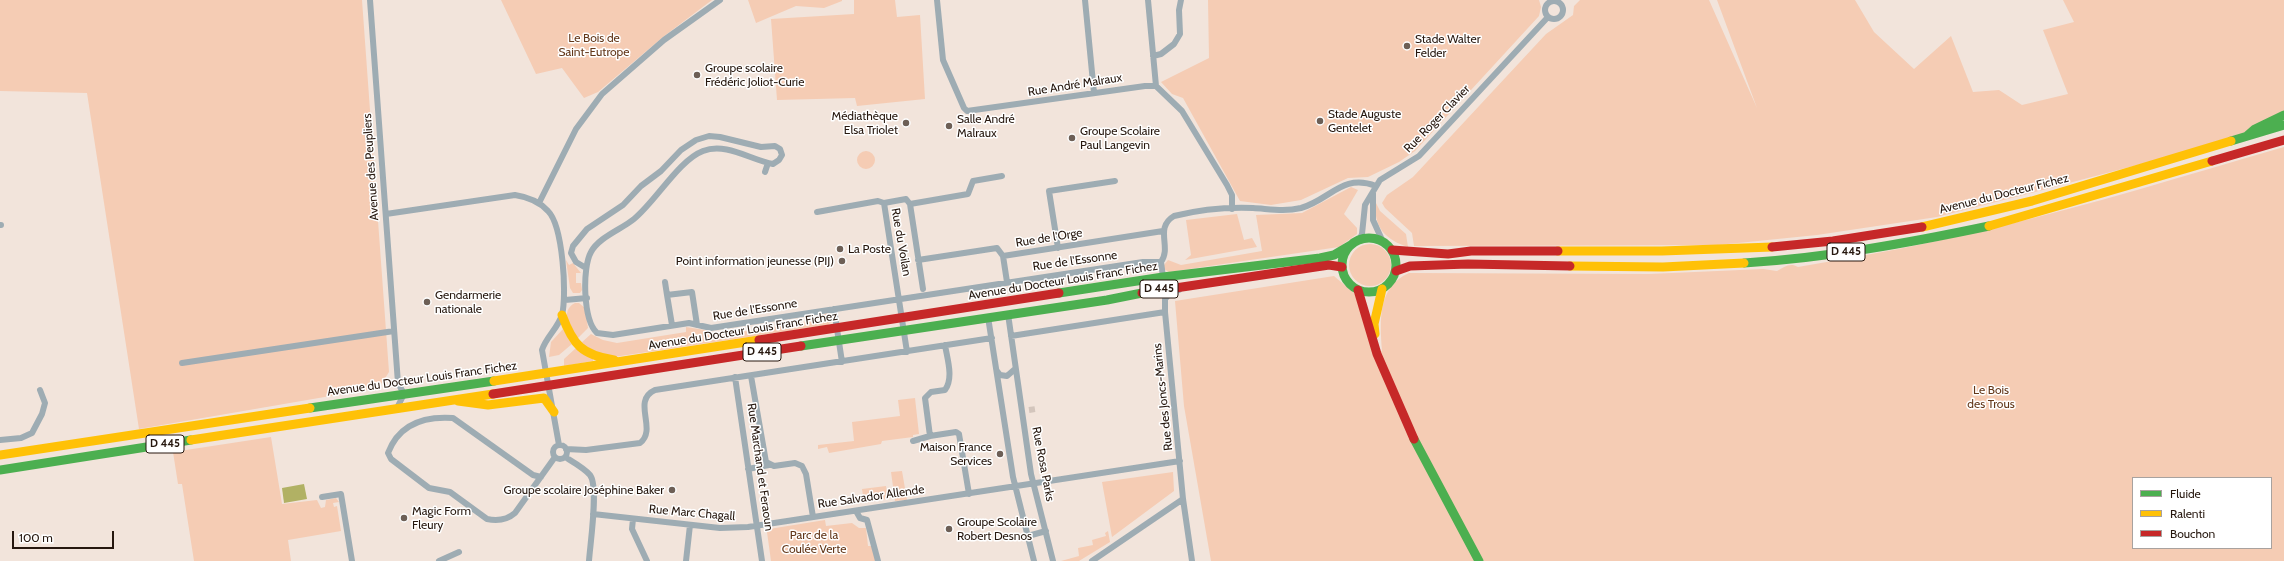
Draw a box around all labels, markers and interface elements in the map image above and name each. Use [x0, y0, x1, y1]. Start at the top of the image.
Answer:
park label: Le Bois de Saint-Eutrope [559, 31, 629, 59]
place label: Stade Walter Felder [1415, 32, 1480, 60]
marker: Stade Walter Felder [1402, 41, 1412, 51]
place label: Groupe scolaire Frédéric Joliot-Curie [705, 61, 804, 89]
marker: Groupe scolaire Frédéric Joliot-Curie [692, 70, 702, 80]
street label: Rue André Malraux [1027, 70, 1123, 100]
street label: Rue Roger Clavier [1401, 82, 1473, 156]
place label: Stade Auguste Gentelet [1328, 107, 1401, 135]
place label: Médiathèque Elsa Triolet [832, 109, 898, 137]
place label: Salle André Malraux [957, 112, 1015, 140]
street label: Avenue des Peupliers [360, 113, 382, 221]
marker: Stade Auguste Gentelet [1315, 116, 1325, 126]
marker: Médiathèque Elsa Triolet [901, 118, 911, 128]
marker: Salle André Malraux [944, 121, 954, 131]
place label: Groupe Scolaire Paul Langevin [1080, 124, 1160, 152]
marker: Groupe Scolaire Paul Langevin [1067, 133, 1077, 143]
street label: Avenue du Docteur Fichez [1938, 171, 2070, 217]
street label: Rue du Voilan [888, 207, 914, 277]
street label: Rue de l'Orge [1015, 226, 1083, 250]
place label: La Poste [848, 242, 891, 256]
road number: D 445 [1827, 243, 1865, 261]
marker: La Poste [835, 244, 845, 254]
street label: Rue de l'Essonne [1032, 248, 1118, 274]
place label: Point information jeunesse (PIJ) [676, 254, 834, 268]
marker: Point information jeunesse (PIJ) [837, 256, 847, 266]
street label: Avenue du Docteur Louis Franc Fichez [967, 259, 1159, 303]
road number: D 445 [1140, 280, 1178, 298]
place label: Gendarmerie nationale [435, 288, 501, 316]
street label: Rue de l'Essonne [712, 296, 798, 324]
marker: Gendarmerie nationale [422, 297, 432, 307]
street label: Avenue du Docteur Louis Franc Fichez [647, 309, 839, 353]
road number: D 445 [743, 343, 781, 361]
street label: Rue des Joncs-Marins [1150, 343, 1176, 451]
street label: Avenue du Docteur Louis Franc Fichez [326, 359, 518, 399]
park label: Le Bois des Trous [1967, 383, 2015, 411]
street label: Rue Marchand et Feraoun [744, 402, 776, 532]
street label: Rue Rosa Parks [1029, 425, 1057, 503]
road number: D 445 [146, 435, 184, 453]
place label: Maison France Services [920, 440, 992, 468]
marker: Maison France Services [995, 449, 1005, 459]
legend [2132, 477, 2272, 549]
street label: Rue Salvador Allende [817, 482, 925, 512]
place label: Groupe scolaire Joséphine Baker [504, 483, 664, 497]
marker: Groupe scolaire Joséphine Baker [667, 485, 677, 495]
text: Fluide [2170, 486, 2201, 501]
street label: Rue Marc Chagall [648, 502, 736, 524]
place label: Magic Form Fleury [412, 504, 471, 532]
text: Ralenti [2170, 506, 2205, 521]
marker: Magic Form Fleury [399, 513, 409, 523]
place label: Groupe Scolaire Robert Desnos [957, 515, 1037, 543]
scale bar [14, 523, 116, 549]
marker: Groupe Scolaire Robert Desnos [944, 524, 954, 534]
text: Bouchon [2170, 526, 2215, 541]
park label: Parc de la Coulée Verte [782, 528, 846, 556]
text: 100 m [19, 530, 53, 545]

